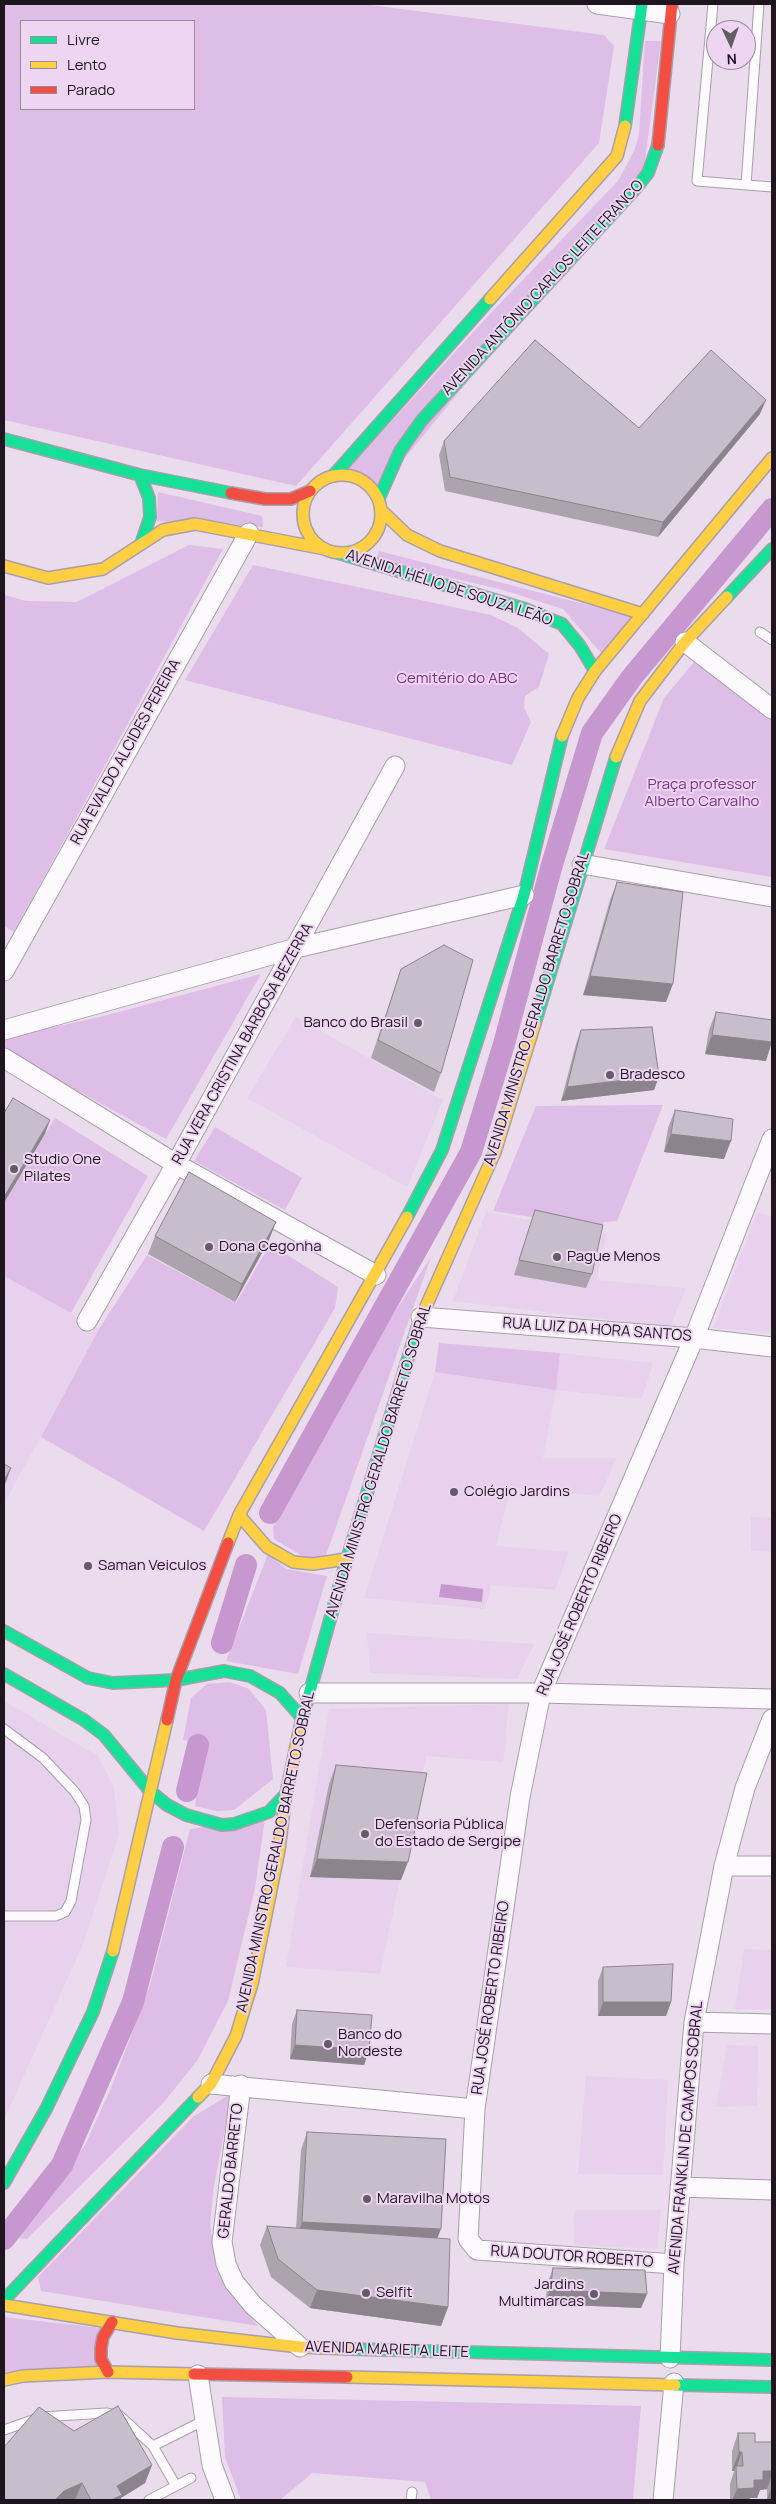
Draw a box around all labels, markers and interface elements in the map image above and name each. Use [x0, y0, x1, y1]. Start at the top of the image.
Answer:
legend [20, 20, 195, 110]
north arrow [706, 20, 756, 70]
text: Livre [67, 29, 100, 50]
text: N [726, 50, 737, 69]
text: Lento [67, 54, 107, 75]
text: Parado [67, 79, 115, 100]
street label: AVENIDA ANTÔNIO CARLOS LEITE FRANCO [438, 177, 648, 399]
street label: AVENIDA HÉLIO DE SOUZA LEÃO [343, 546, 555, 630]
street label: RUA EVALDO ALCIDES PEREIRA [67, 656, 185, 848]
park label: Cemitério do ABC [396, 670, 518, 688]
park label: Praça professor Alberto Carvalho [645, 776, 759, 811]
street label: AVENIDA MINISTRO GERALDO BARRETO SOBRAL [480, 850, 594, 1168]
street label: RUA VERA CRISTINA BARBOSA BEZERRA [169, 920, 317, 1168]
place label: Banco do Brasil [303, 1014, 408, 1032]
marker: Banco do Brasil [412, 1017, 424, 1029]
place label: Bradesco [620, 1066, 685, 1084]
marker: Bradesco [604, 1069, 616, 1081]
place label: Studio One Pilates [24, 1151, 101, 1186]
marker: Studio One Pilates [8, 1163, 20, 1175]
place label: Dona Cegonha [219, 1238, 322, 1256]
marker: Dona Cegonha [203, 1241, 215, 1253]
place label: Pague Menos [567, 1248, 660, 1266]
marker: Pague Menos [551, 1251, 563, 1263]
street label: AVENIDA MINISTRO GERALDO BARRETO SOBRAL [322, 1302, 436, 1620]
street label: RUA LUIZ DA HORA SANTOS [502, 1314, 692, 1346]
place label: Colégio Jardins [464, 1483, 570, 1501]
marker: Colégio Jardins [448, 1486, 460, 1498]
street label: RUA JOSÉ ROBERTO RIBEIRO [534, 1512, 626, 1698]
place label: Saman Veiculos [98, 1557, 206, 1575]
marker: Saman Veiculos [82, 1560, 94, 1572]
street label: AVENIDA MINISTRO GERALDO BARRETO SOBRAL [233, 1690, 319, 2014]
place label: Defensoria Pública do Estado de Sergipe [375, 1816, 521, 1851]
marker: Defensoria Pública do Estado de Sergipe [359, 1828, 371, 1840]
street label: RUA JOSÉ ROBERTO RIBEIRO [468, 1900, 514, 2096]
street label: AVENIDA FRANKLIN DE CAMPOS SOBRAL [665, 2001, 707, 2275]
place label: Banco do Nordeste [338, 2026, 402, 2061]
marker: Banco do Nordeste [322, 2038, 334, 2050]
street label: GERALDO BARRETO [215, 2103, 247, 2239]
place label: Maravilha Motos [377, 2190, 490, 2208]
marker: Maravilha Motos [361, 2193, 373, 2205]
street label: RUA DOUTOR ROBERTO [490, 2242, 654, 2272]
place label: Jardins Multimarcas [499, 2276, 584, 2311]
place label: Selfit [376, 2284, 413, 2302]
marker: Selfit [360, 2287, 372, 2299]
marker: Jardins Multimarcas [588, 2288, 600, 2300]
street label: AVENIDA MARIETA LEITE [305, 2338, 469, 2362]

